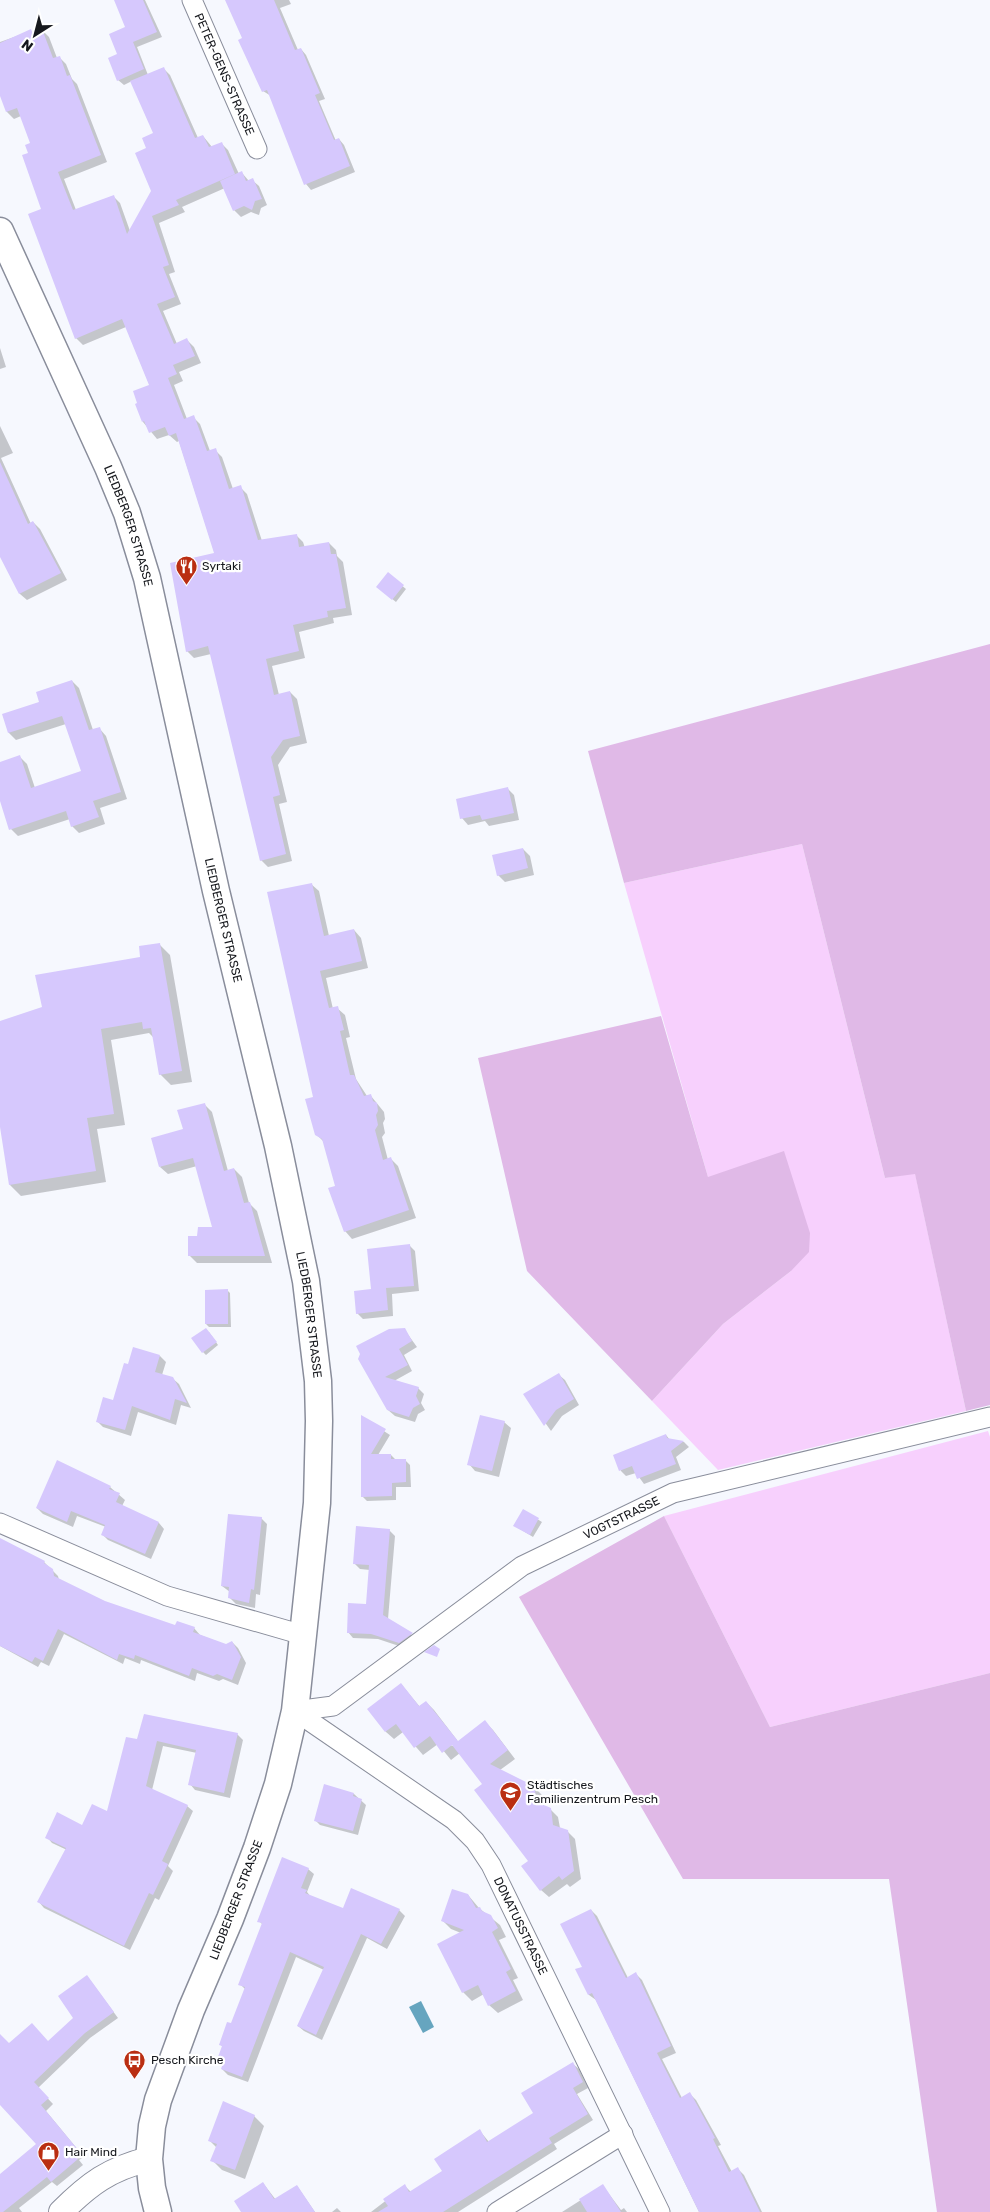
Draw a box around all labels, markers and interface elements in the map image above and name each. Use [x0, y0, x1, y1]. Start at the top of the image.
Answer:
north arrow [10, 10, 60, 60]
street label: PETER-GENS-STRASSE [192, 11, 257, 137]
text: N [19, 35, 37, 55]
street label: LIEDBERGER STRASSE [101, 463, 156, 588]
restaurant icon: Syrtaki [174, 554, 198, 585]
place label: Syrtaki [202, 559, 241, 573]
street label: LIEDBERGER STRASSE [202, 857, 245, 984]
street label: LIEDBERGER STRASSE [293, 1250, 325, 1379]
street label: VOGTSTRASSE [581, 1494, 662, 1542]
place label: Städtisches Familienzentrum Pesch [527, 1778, 658, 1806]
school or university icon: Städtisches Familienzentrum Pesch [499, 1780, 523, 1811]
street label: LIEDBERGER STRASSE [207, 1838, 265, 1962]
street label: DONATUSSTRASSE [491, 1875, 550, 1977]
bus stop icon: Pesch Kirche [123, 2048, 147, 2079]
place label: Pesch Kirche [151, 2053, 224, 2067]
shop icon: Hair Mind [37, 2140, 61, 2171]
place label: Hair Mind [65, 2145, 117, 2159]

